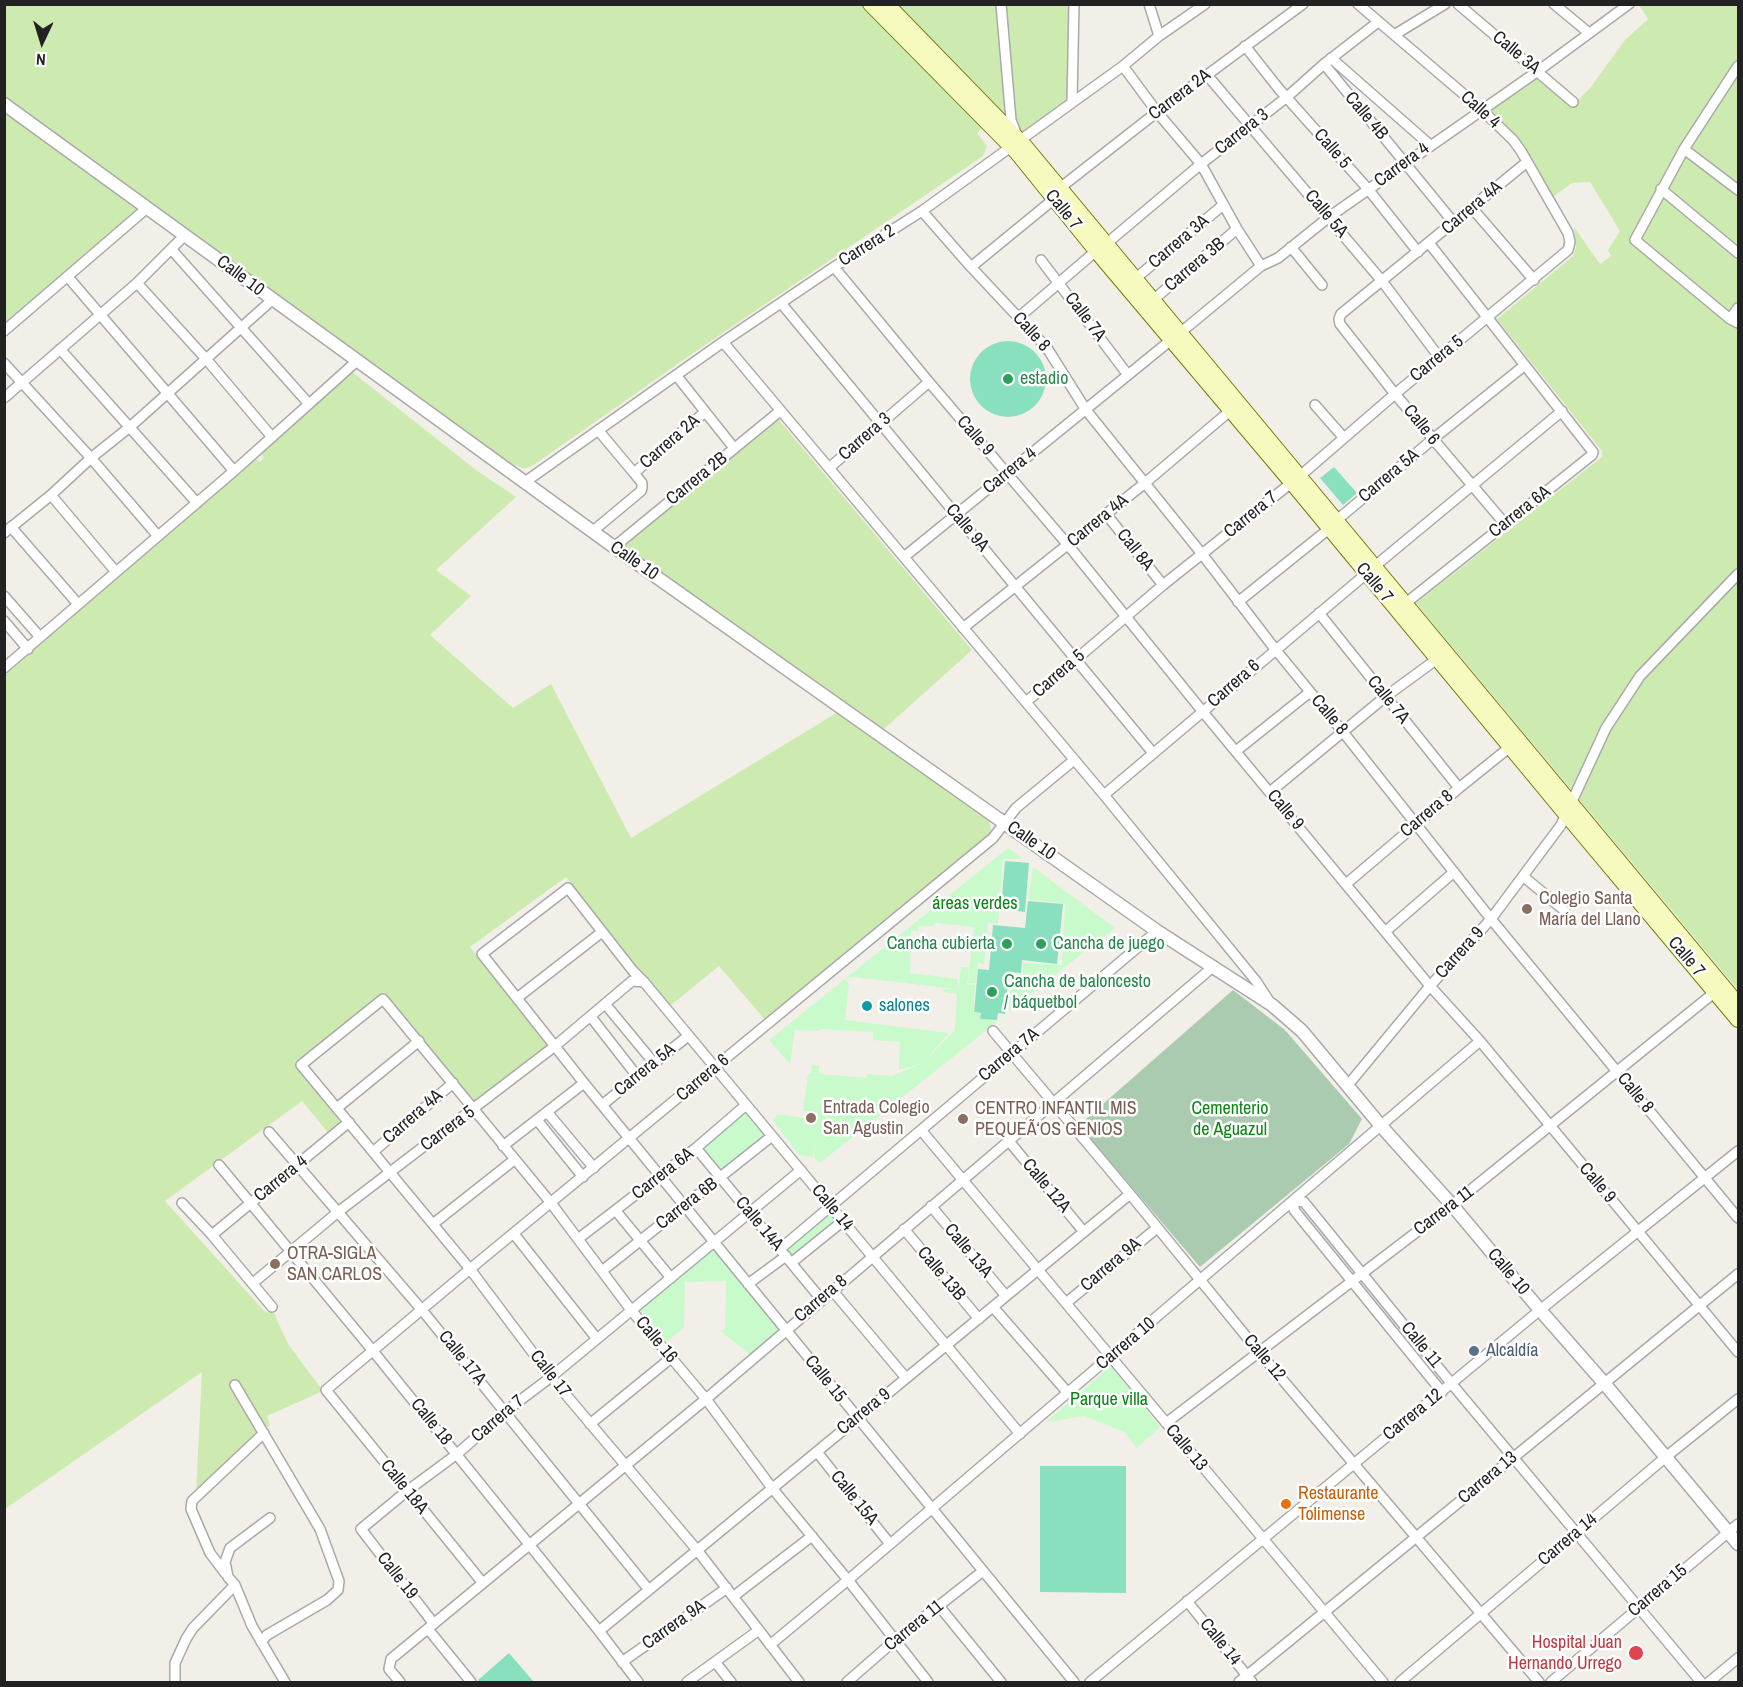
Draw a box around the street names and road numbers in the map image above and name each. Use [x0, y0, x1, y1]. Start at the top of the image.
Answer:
street label: Calle 3A [1488, 27, 1544, 79]
street label: Carrera 2A [1145, 65, 1215, 125]
street label: Calle 4 [1456, 87, 1504, 133]
street label: Calle 4B [1340, 88, 1392, 144]
street label: Carrera 3 [1211, 104, 1273, 160]
street label: Calle 5 [1309, 125, 1355, 173]
street label: Carrera 4 [1370, 138, 1434, 192]
street label: Carrera 4A [1437, 177, 1507, 239]
street label: Calle 7 [1040, 185, 1086, 235]
street label: Calle 5A [1300, 186, 1352, 242]
street label: Carrera 3A [1144, 211, 1214, 273]
street label: Carrera 2 [835, 220, 899, 272]
street label: Carrera 3B [1160, 234, 1230, 296]
street label: Calle 10 [212, 251, 268, 301]
street label: Calle 7A [1060, 288, 1110, 346]
street label: Calle 8 [1008, 308, 1054, 356]
street label: Carrera 5 [1406, 331, 1468, 387]
street label: Calle 6 [1398, 400, 1444, 450]
street label: Carrera 3 [834, 408, 896, 466]
street label: Carrera 2A [636, 410, 704, 474]
street label: Calle 9 [952, 412, 998, 460]
street label: Carrera 4 [979, 443, 1041, 499]
street label: Carrera 5A [1354, 445, 1424, 507]
street label: Carrera 2B [662, 448, 732, 510]
street label: Carrera 6A [1485, 481, 1555, 543]
street label: Carrera 7 [1220, 487, 1282, 543]
street label: Carrera 4A [1063, 490, 1133, 552]
street label: Calle 9A [941, 500, 993, 556]
street label: Call 8A [1112, 525, 1158, 575]
street label: Calle 10 [606, 537, 662, 585]
street label: Calle 7 [1351, 558, 1397, 608]
street label: Carrera 5 [1028, 645, 1090, 703]
street label: Carrera 6 [1203, 655, 1265, 713]
street label: Calle 7A [1362, 672, 1414, 728]
street label: Calle 8 [1306, 690, 1352, 740]
street label: Calle 9 [1262, 785, 1308, 835]
street label: Carrera 8 [1396, 786, 1458, 842]
street label: Calle 10 [1003, 817, 1059, 865]
street label: Carrera 9 [1431, 923, 1489, 983]
street label: Calle 7 [1663, 932, 1709, 982]
street label: Carrera 7A [974, 1024, 1044, 1086]
street label: Carrera 5A [610, 1039, 680, 1101]
street label: Carrera 6 [672, 1050, 734, 1106]
street label: Calle 8 [1612, 1068, 1658, 1118]
street label: Carrera 4A [379, 1085, 447, 1149]
street label: Carrera 5 [417, 1102, 479, 1156]
street label: Carrera 6A [628, 1143, 698, 1205]
street label: Carrera 4 [250, 1151, 312, 1207]
street label: Calle 12A [1017, 1155, 1075, 1217]
street label: Calle 9 [1574, 1158, 1620, 1208]
street label: Carrera 6B [652, 1173, 722, 1235]
street label: Calle 14 [806, 1180, 858, 1236]
street label: Carrera 11 [1410, 1181, 1478, 1241]
street label: Calle 14A [730, 1193, 788, 1255]
street label: Calle 13A [939, 1220, 997, 1282]
street label: Carrera 9A [1076, 1234, 1146, 1296]
street label: Calle 13B [912, 1243, 970, 1305]
street label: Calle 10 [1482, 1244, 1534, 1300]
street label: Carrera 8 [790, 1271, 852, 1327]
street label: Calle 16 [630, 1312, 682, 1368]
street label: Carrera 10 [1092, 1313, 1160, 1375]
street label: Calle 11 [1396, 1318, 1446, 1372]
street label: Calle 17A [433, 1326, 491, 1390]
street label: Calle 12 [1238, 1330, 1290, 1386]
street label: Calle 17 [525, 1346, 575, 1402]
street label: Calle 15 [800, 1351, 850, 1407]
street label: Carrera 9 [833, 1384, 895, 1440]
street label: Carrera 12 [1379, 1384, 1447, 1446]
street label: Carrera 7 [467, 1391, 529, 1447]
street label: Calle 18 [406, 1394, 456, 1450]
street label: Calle 13 [1160, 1420, 1212, 1476]
street label: Carrera 13 [1454, 1447, 1522, 1509]
street label: Calle 18A [375, 1455, 433, 1519]
street label: Calle 15A [825, 1466, 883, 1530]
street label: Carrera 14 [1534, 1509, 1602, 1571]
street label: Calle 19 [372, 1548, 422, 1604]
street label: Carrera 15 [1624, 1560, 1692, 1622]
street label: Carrera 9A [638, 1595, 710, 1655]
street label: Carrera 11 [880, 1596, 948, 1656]
street label: Calle 14 [1195, 1614, 1245, 1670]

